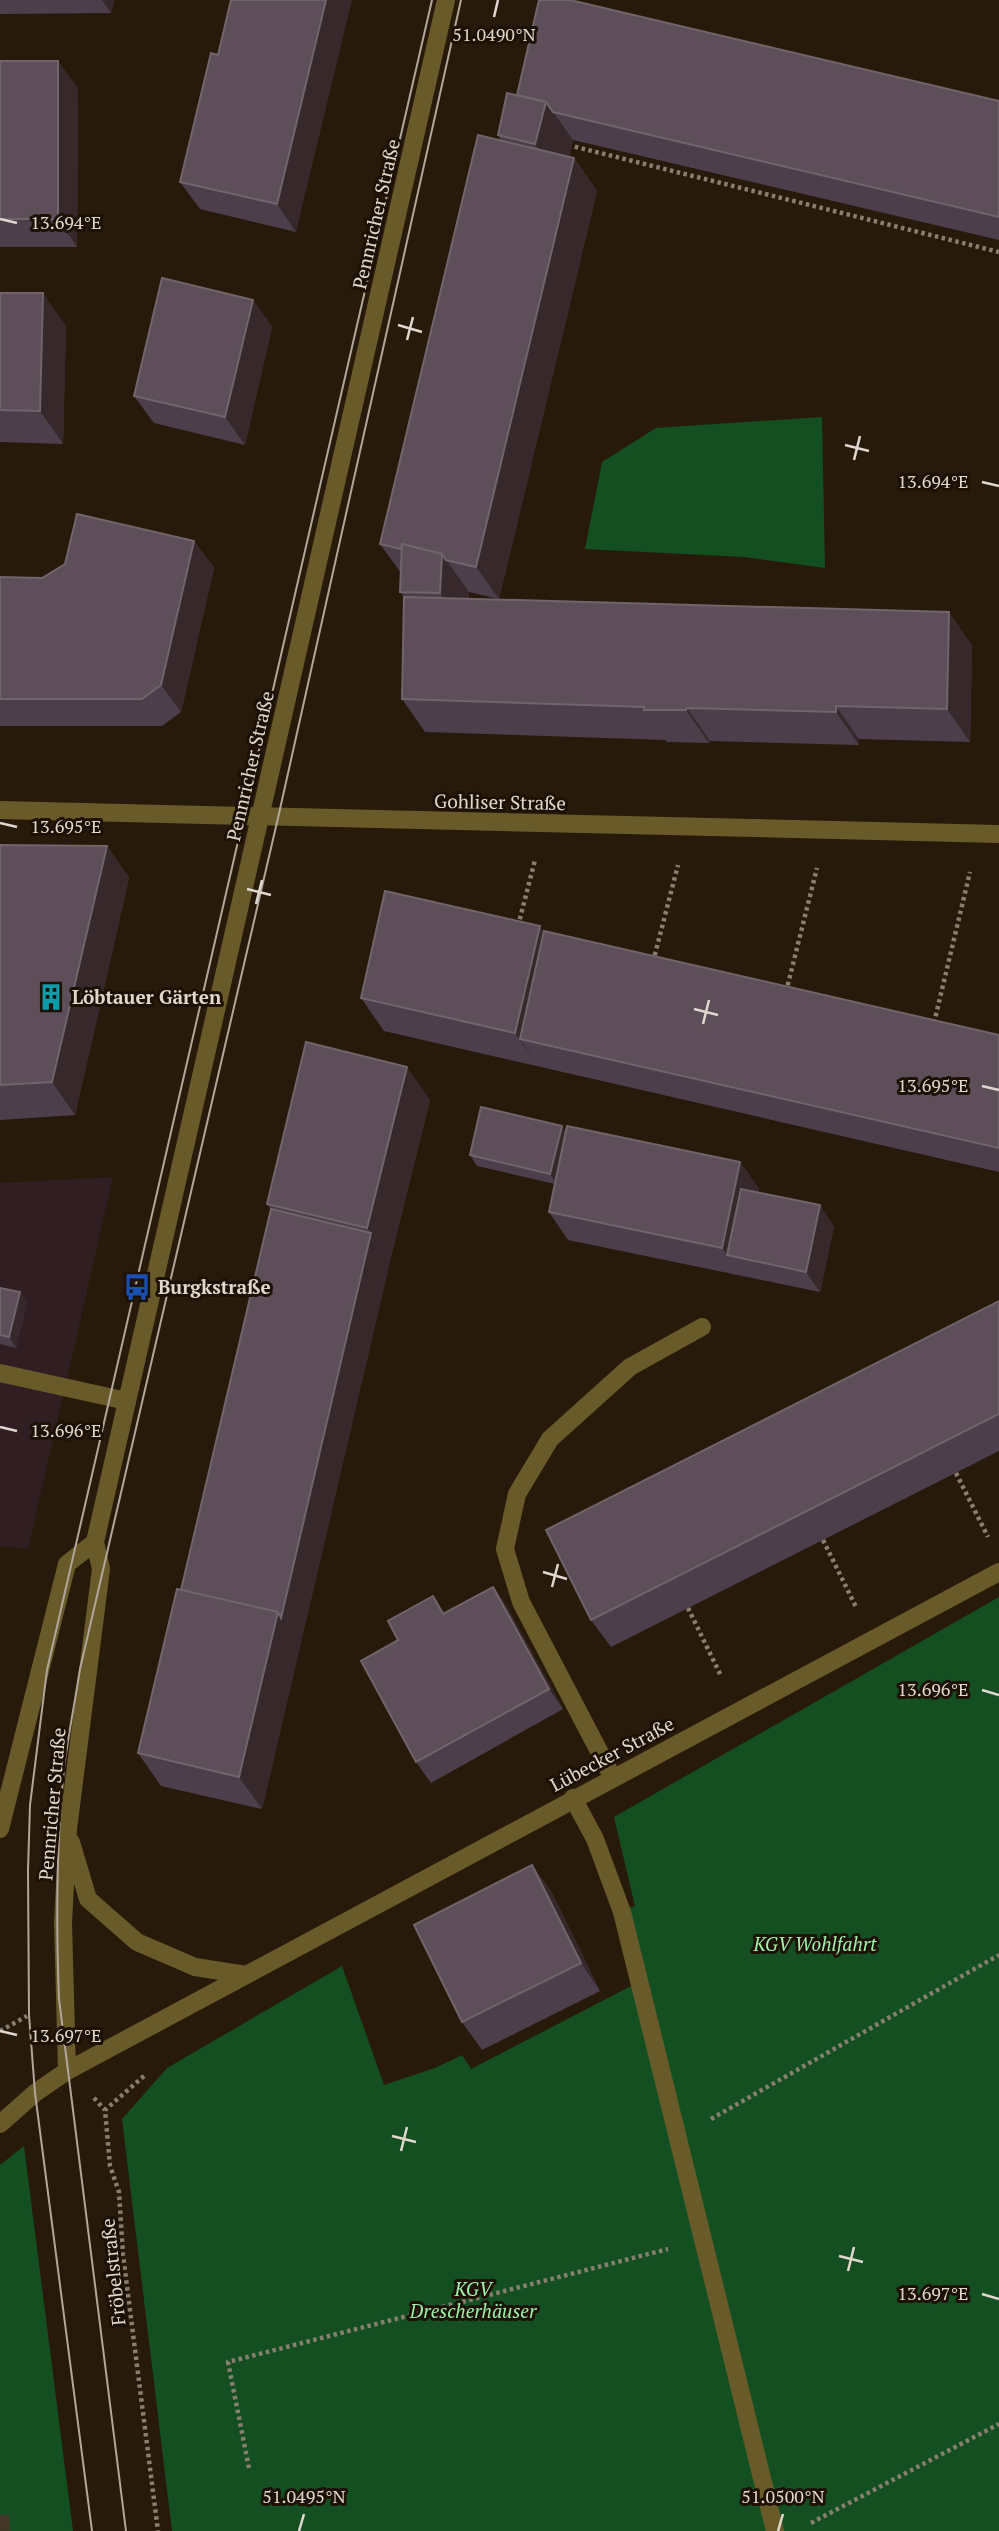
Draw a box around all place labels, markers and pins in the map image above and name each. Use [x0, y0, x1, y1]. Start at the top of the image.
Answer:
building icon: Löbtauer Gärten [36, 982, 66, 1012]
place label: Löbtauer Gärten [72, 984, 222, 1009]
bus stop icon: Burgkstraße [122, 1272, 152, 1302]
place label: Burgkstraße [158, 1274, 271, 1299]

